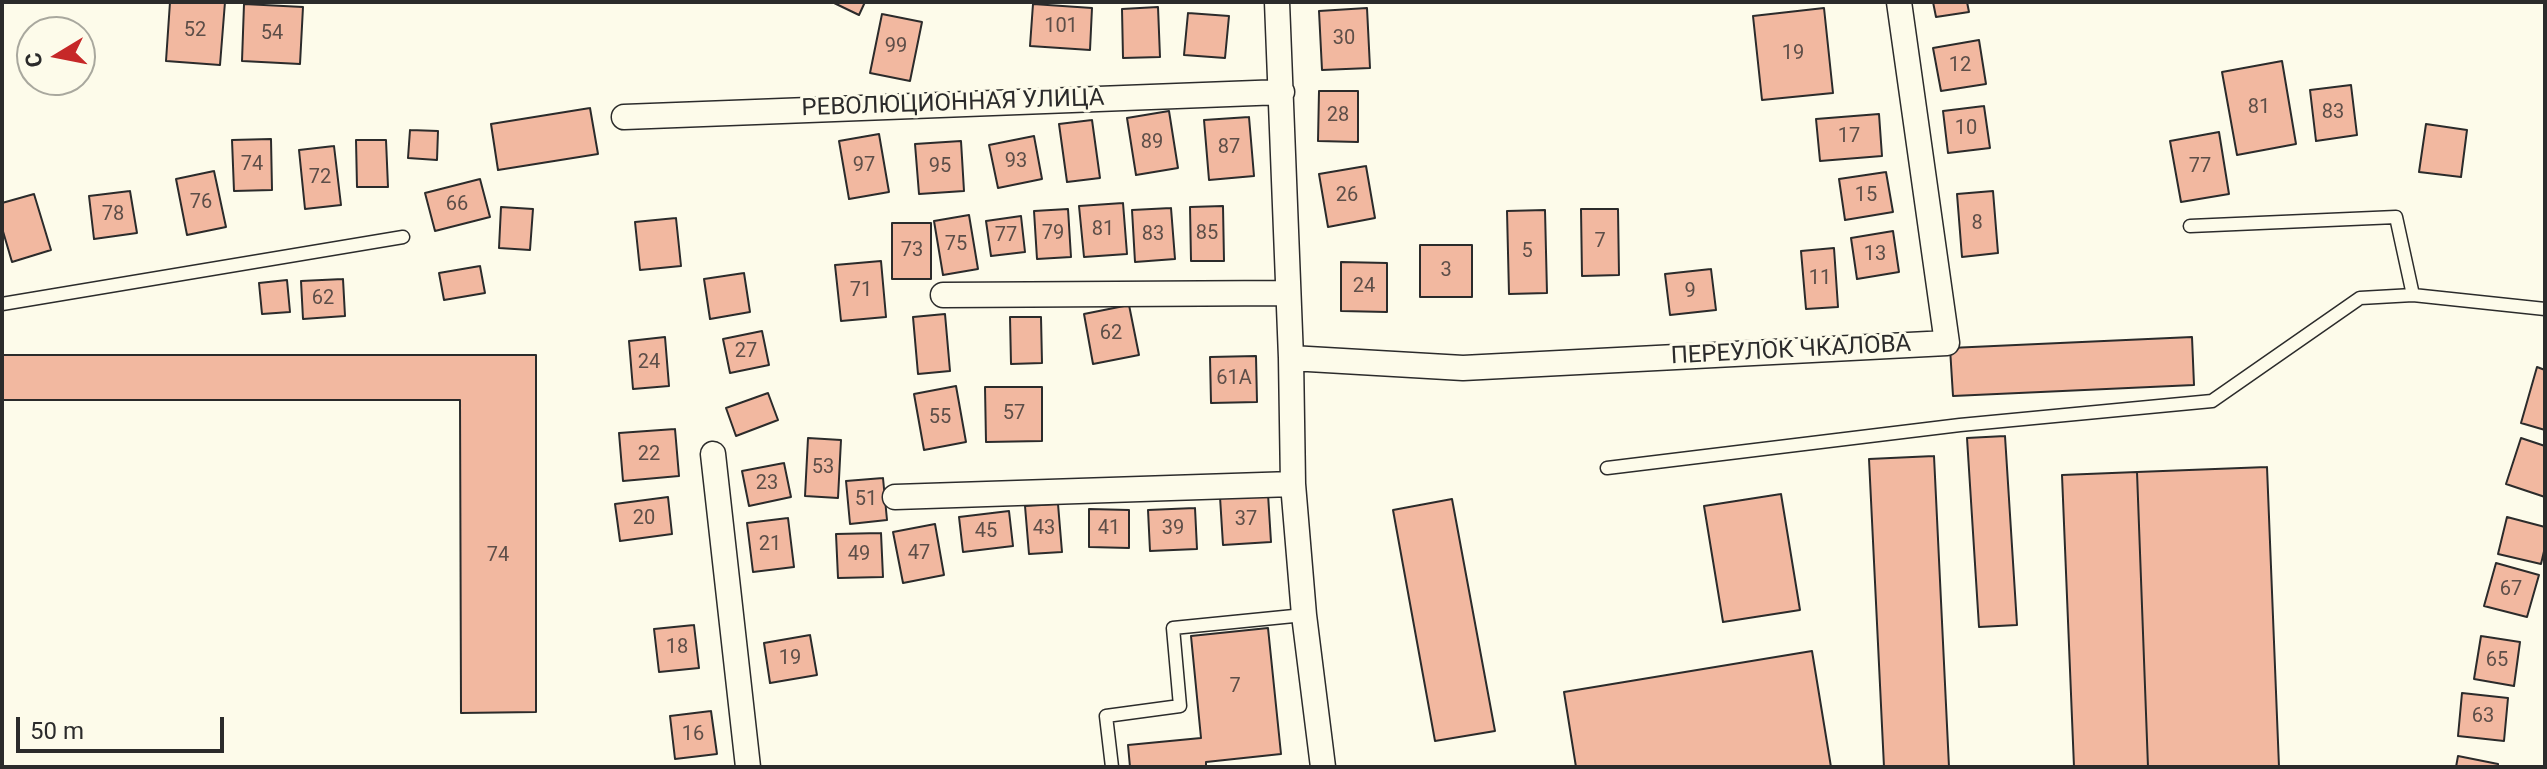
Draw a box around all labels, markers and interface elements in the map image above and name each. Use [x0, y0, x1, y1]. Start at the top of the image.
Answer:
house number: 101 [1044, 15, 1078, 39]
north arrow [16, 16, 96, 96]
house number: 52 [184, 19, 206, 43]
house number: 54 [261, 22, 283, 46]
house number: 30 [1333, 27, 1355, 51]
house number: 99 [885, 35, 907, 59]
house number: 19 [1782, 42, 1804, 66]
text: С [20, 51, 47, 69]
house number: 12 [1949, 54, 1971, 78]
street label: РЕВОЛЮЦИОННАЯ УЛИЦА [801, 84, 1105, 124]
house number: 81 [2248, 96, 2270, 120]
house number: 83 [2322, 101, 2344, 125]
house number: 28 [1327, 104, 1349, 128]
house number: 10 [1955, 117, 1977, 141]
house number: 17 [1838, 125, 1860, 149]
house number: 89 [1141, 131, 1163, 155]
house number: 87 [1218, 136, 1240, 160]
house number: 93 [1005, 150, 1027, 174]
house number: 74 [241, 153, 263, 177]
house number: 97 [853, 154, 875, 178]
house number: 95 [929, 155, 951, 179]
house number: 77 [2189, 155, 2211, 179]
house number: 72 [309, 166, 331, 190]
house number: 26 [1336, 184, 1358, 208]
house number: 15 [1855, 184, 1877, 208]
house number: 76 [190, 191, 212, 215]
house number: 66 [446, 193, 468, 217]
house number: 78 [102, 203, 124, 227]
house number: 8 [1971, 212, 1983, 236]
house number: 81 [1092, 218, 1114, 242]
house number: 79 [1042, 222, 1064, 246]
house number: 85 [1196, 222, 1218, 246]
house number: 83 [1142, 223, 1164, 247]
house number: 77 [995, 224, 1017, 248]
house number: 7 [1594, 230, 1606, 254]
house number: 75 [945, 233, 967, 257]
house number: 73 [901, 239, 923, 263]
house number: 5 [1521, 240, 1533, 264]
house number: 13 [1864, 243, 1886, 267]
house number: 3 [1440, 259, 1452, 283]
house number: 11 [1809, 267, 1831, 291]
house number: 24 [1353, 275, 1375, 299]
house number: 71 [850, 279, 872, 303]
house number: 9 [1684, 280, 1696, 304]
house number: 62 [312, 287, 334, 311]
house number: 62 [1100, 322, 1122, 346]
street label: ПЕРЕУЛОК ЧКАЛОВА [1670, 330, 1912, 372]
house number: 27 [735, 340, 757, 364]
house number: 24 [638, 351, 660, 375]
house number: 61А [1216, 367, 1252, 391]
house number: 57 [1003, 402, 1025, 426]
house number: 55 [929, 406, 951, 430]
house number: 22 [638, 443, 660, 467]
house number: 53 [812, 456, 834, 480]
house number: 23 [756, 472, 778, 496]
house number: 51 [855, 488, 877, 512]
house number: 20 [633, 507, 655, 531]
house number: 37 [1235, 508, 1257, 532]
house number: 43 [1033, 517, 1055, 541]
house number: 41 [1098, 517, 1120, 541]
house number: 39 [1162, 517, 1184, 541]
house number: 45 [975, 520, 997, 544]
house number: 21 [759, 533, 781, 557]
house number: 47 [908, 542, 930, 566]
house number: 49 [848, 543, 870, 567]
house number: 74 [487, 544, 509, 568]
house number: 67 [2500, 578, 2522, 602]
house number: 18 [666, 636, 688, 660]
house number: 19 [779, 647, 801, 671]
house number: 65 [2486, 649, 2508, 673]
house number: 7 [1229, 675, 1241, 699]
scale bar [20, 701, 228, 751]
house number: 63 [2472, 705, 2494, 729]
text: 50 m [30, 717, 84, 745]
house number: 16 [682, 723, 704, 747]

